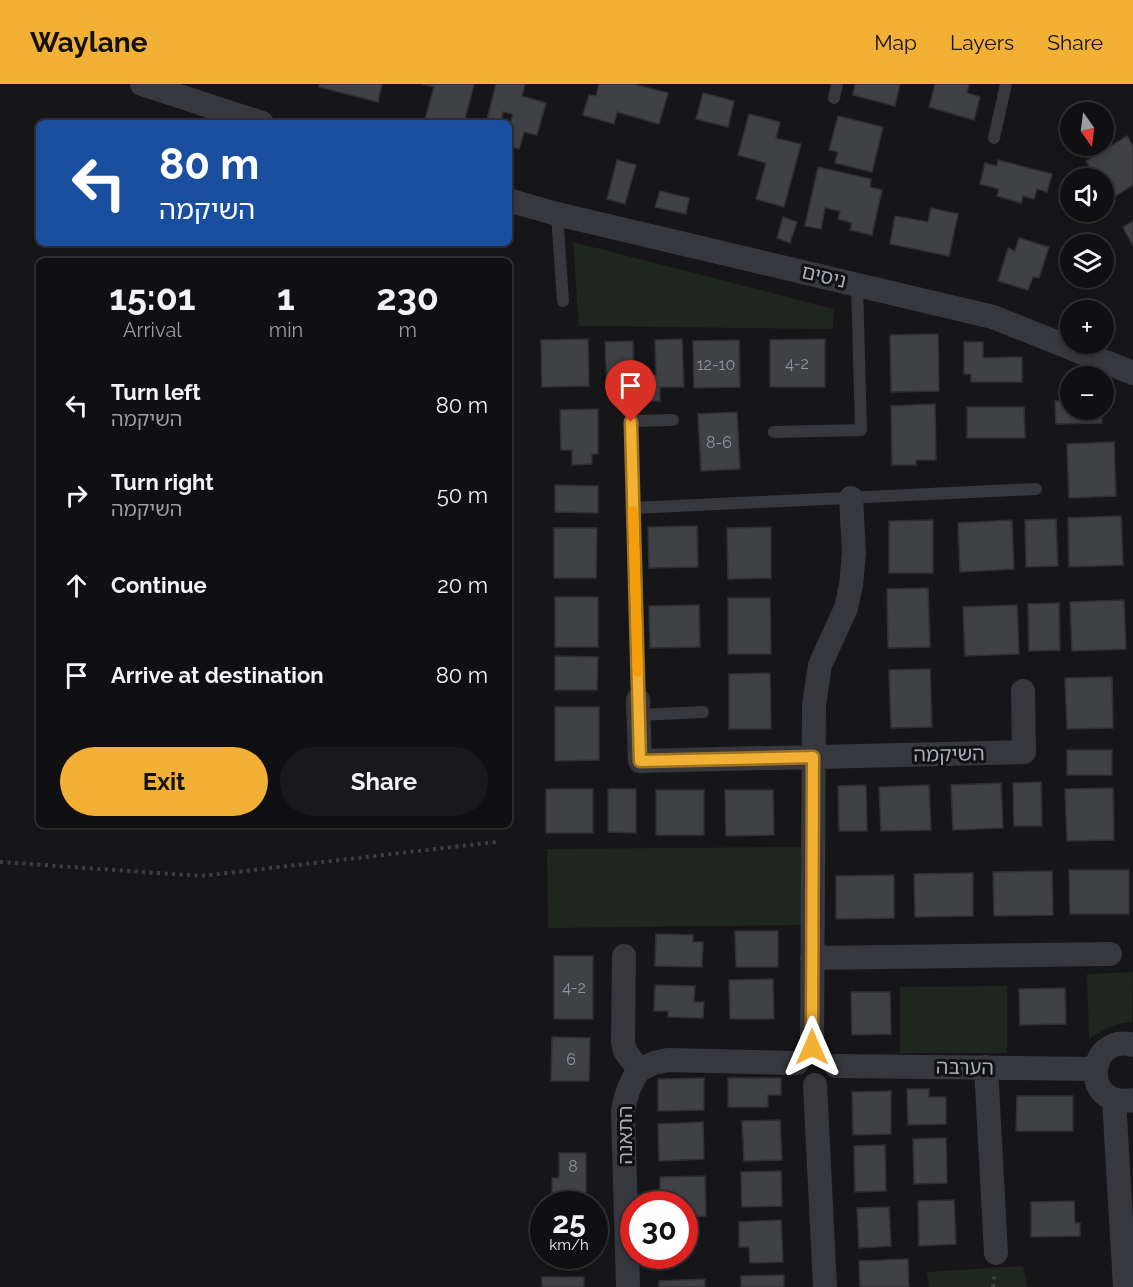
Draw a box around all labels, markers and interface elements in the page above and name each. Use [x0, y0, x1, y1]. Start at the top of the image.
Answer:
text: Waylane [30, 26, 147, 59]
text: Map [874, 30, 917, 55]
text: Layers [950, 30, 1014, 55]
text: Share [1047, 30, 1103, 55]
north arrow [1060, 102, 1114, 156]
map controls [1060, 102, 1114, 420]
text: 80 m [159, 140, 259, 189]
icon: left [60, 144, 138, 222]
button: sound [1060, 168, 1114, 222]
text: השיקמה [159, 194, 255, 225]
button: layers [1060, 234, 1114, 288]
street label: ניסים [799, 259, 849, 293]
text: 15:01 [109, 276, 196, 318]
text: 1 [277, 276, 295, 318]
text: 230 [376, 276, 439, 318]
button: + [1060, 300, 1114, 354]
text: Arrival [123, 318, 182, 342]
text: min [269, 318, 303, 342]
text: m [398, 318, 417, 342]
house number: 4-2 [785, 354, 809, 373]
house number: 12-10 [697, 355, 735, 374]
pin [605, 360, 656, 422]
button: − [1060, 366, 1114, 420]
icon: arrive [614, 369, 647, 402]
text: Turn left [111, 379, 201, 405]
icon: left [60, 389, 93, 422]
text: 80 m [436, 392, 488, 418]
text: השיקמה [111, 407, 182, 431]
house number: 8-6 [706, 433, 732, 452]
text: Turn right [111, 469, 214, 495]
icon: right [60, 479, 93, 512]
text: 50 m [437, 482, 488, 508]
text: השיקמה [111, 497, 182, 521]
icon: ahead [60, 569, 93, 602]
text: Continue [111, 572, 207, 598]
text: 20 m [437, 572, 488, 598]
icon: arrive [60, 659, 93, 692]
text: Arrive at destination [111, 662, 324, 688]
text: 80 m [436, 662, 488, 688]
street label: השיקמה [913, 741, 985, 767]
button: Exit [60, 747, 268, 816]
button: Share [280, 747, 488, 816]
house number: 4-2 [562, 978, 586, 997]
position arrow [780, 1015, 844, 1079]
house number: 6 [566, 1050, 576, 1069]
street label: הערבה [936, 1054, 994, 1080]
street label: התאנה [613, 1106, 637, 1165]
house number: 8 [568, 1157, 578, 1176]
speed limit sign: 30 [620, 1191, 698, 1269]
text: 25 [552, 1205, 586, 1240]
text: km/h [549, 1236, 589, 1254]

